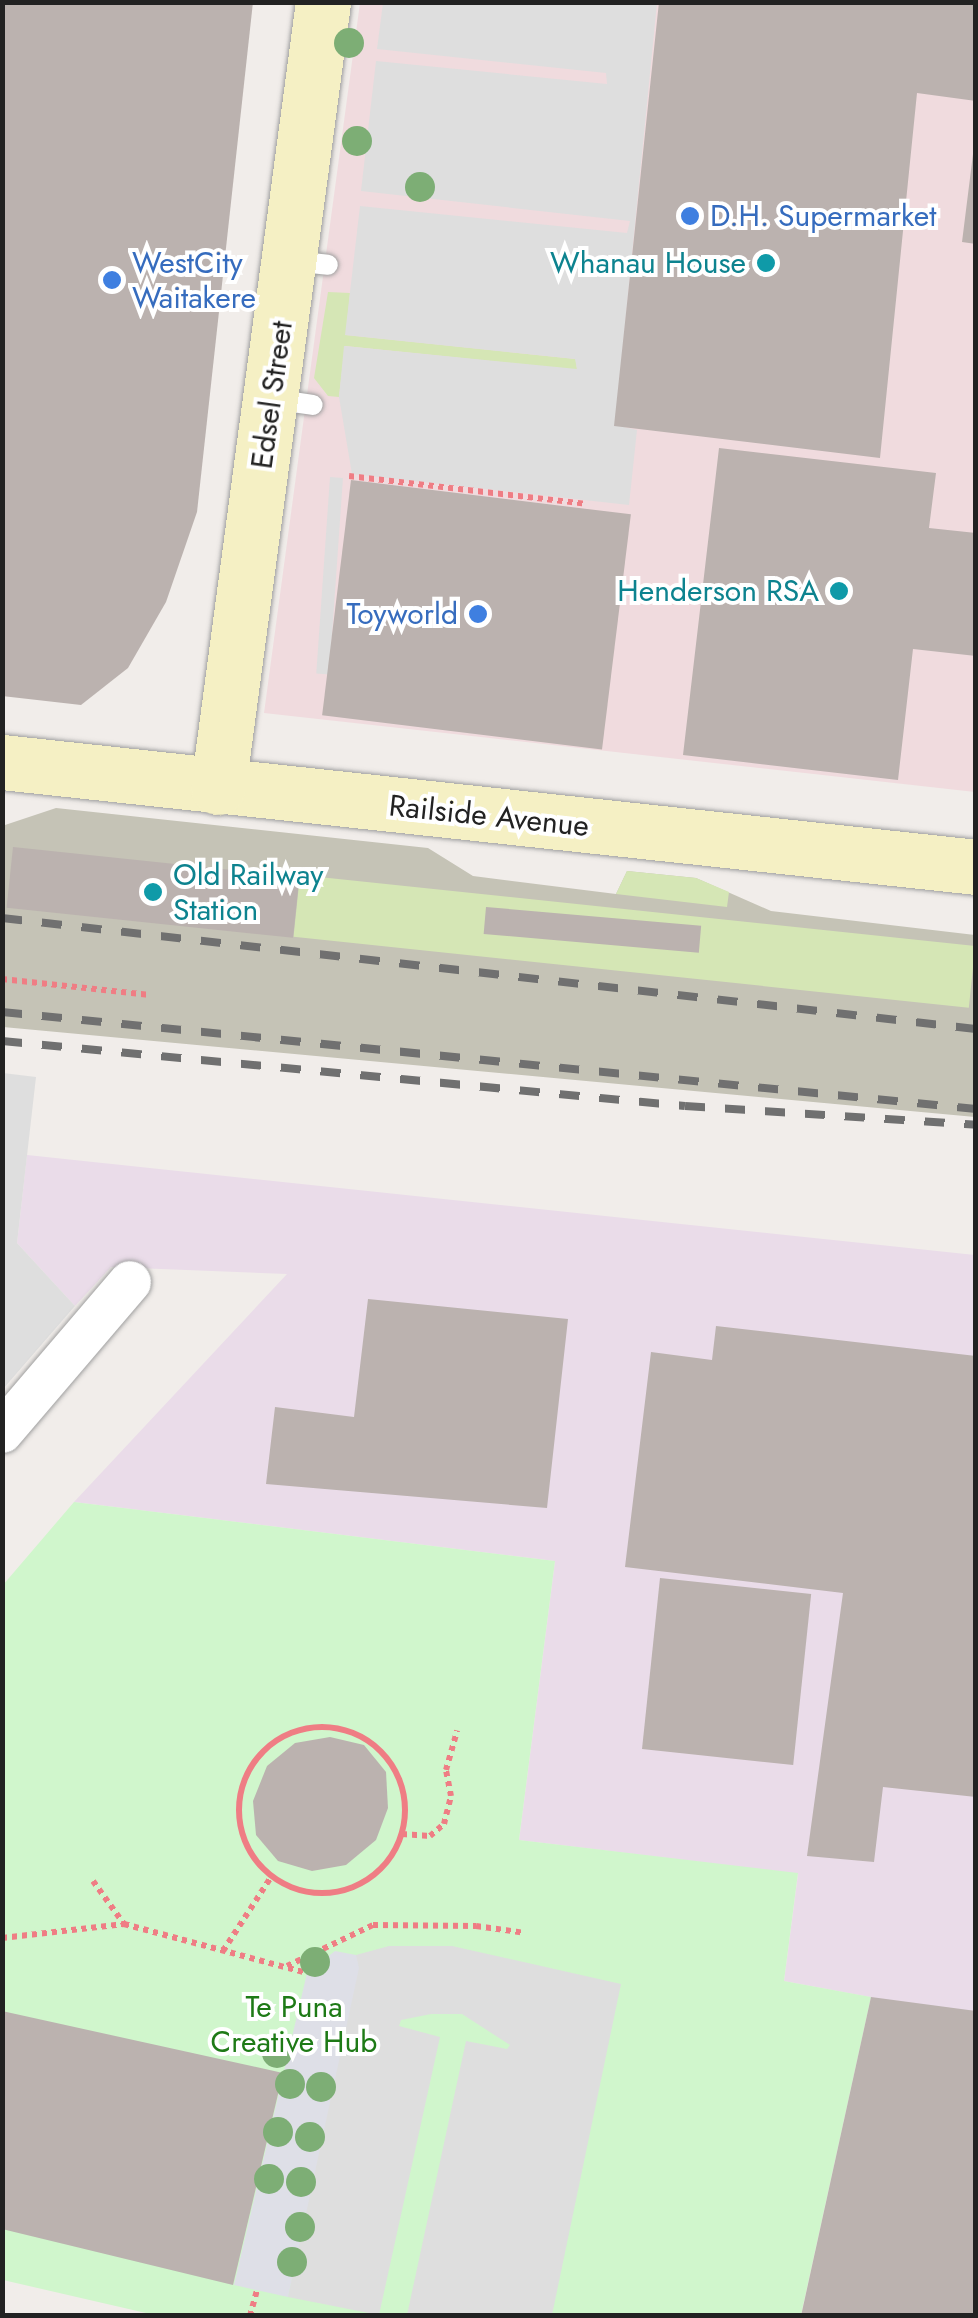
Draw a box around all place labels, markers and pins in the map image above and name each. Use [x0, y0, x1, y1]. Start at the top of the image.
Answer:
place label: D.H. Supermarket [710, 198, 936, 234]
marker: D.H. Supermarket [679, 205, 701, 227]
place label: WestCity Waitakere [132, 245, 256, 316]
place label: Whanau House [550, 245, 746, 281]
marker: Whanau House [755, 252, 777, 274]
marker: WestCity Waitakere [101, 269, 123, 291]
place label: Henderson RSA [617, 573, 819, 609]
marker: Henderson RSA [828, 580, 850, 602]
place label: Toyworld [346, 596, 458, 632]
marker: Toyworld [467, 603, 489, 625]
place label: Old Railway Station [173, 857, 324, 928]
marker: Old Railway Station [142, 881, 164, 903]

